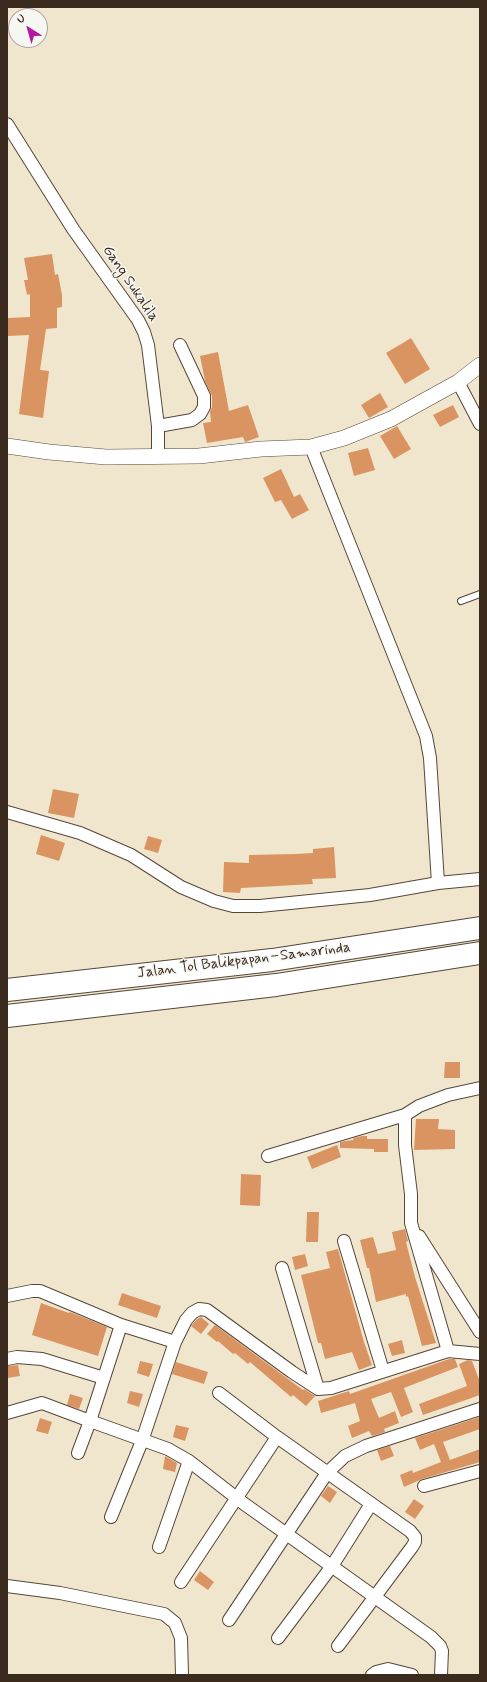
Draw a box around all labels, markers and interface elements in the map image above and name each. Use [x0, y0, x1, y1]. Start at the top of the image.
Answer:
north arrow [8, 8, 48, 48]
text: U [14, 11, 28, 27]
street label: Gang Sukalila [98, 243, 162, 325]
street label: Jalan Tol Balikpapan–Samarinda [136, 939, 352, 983]

